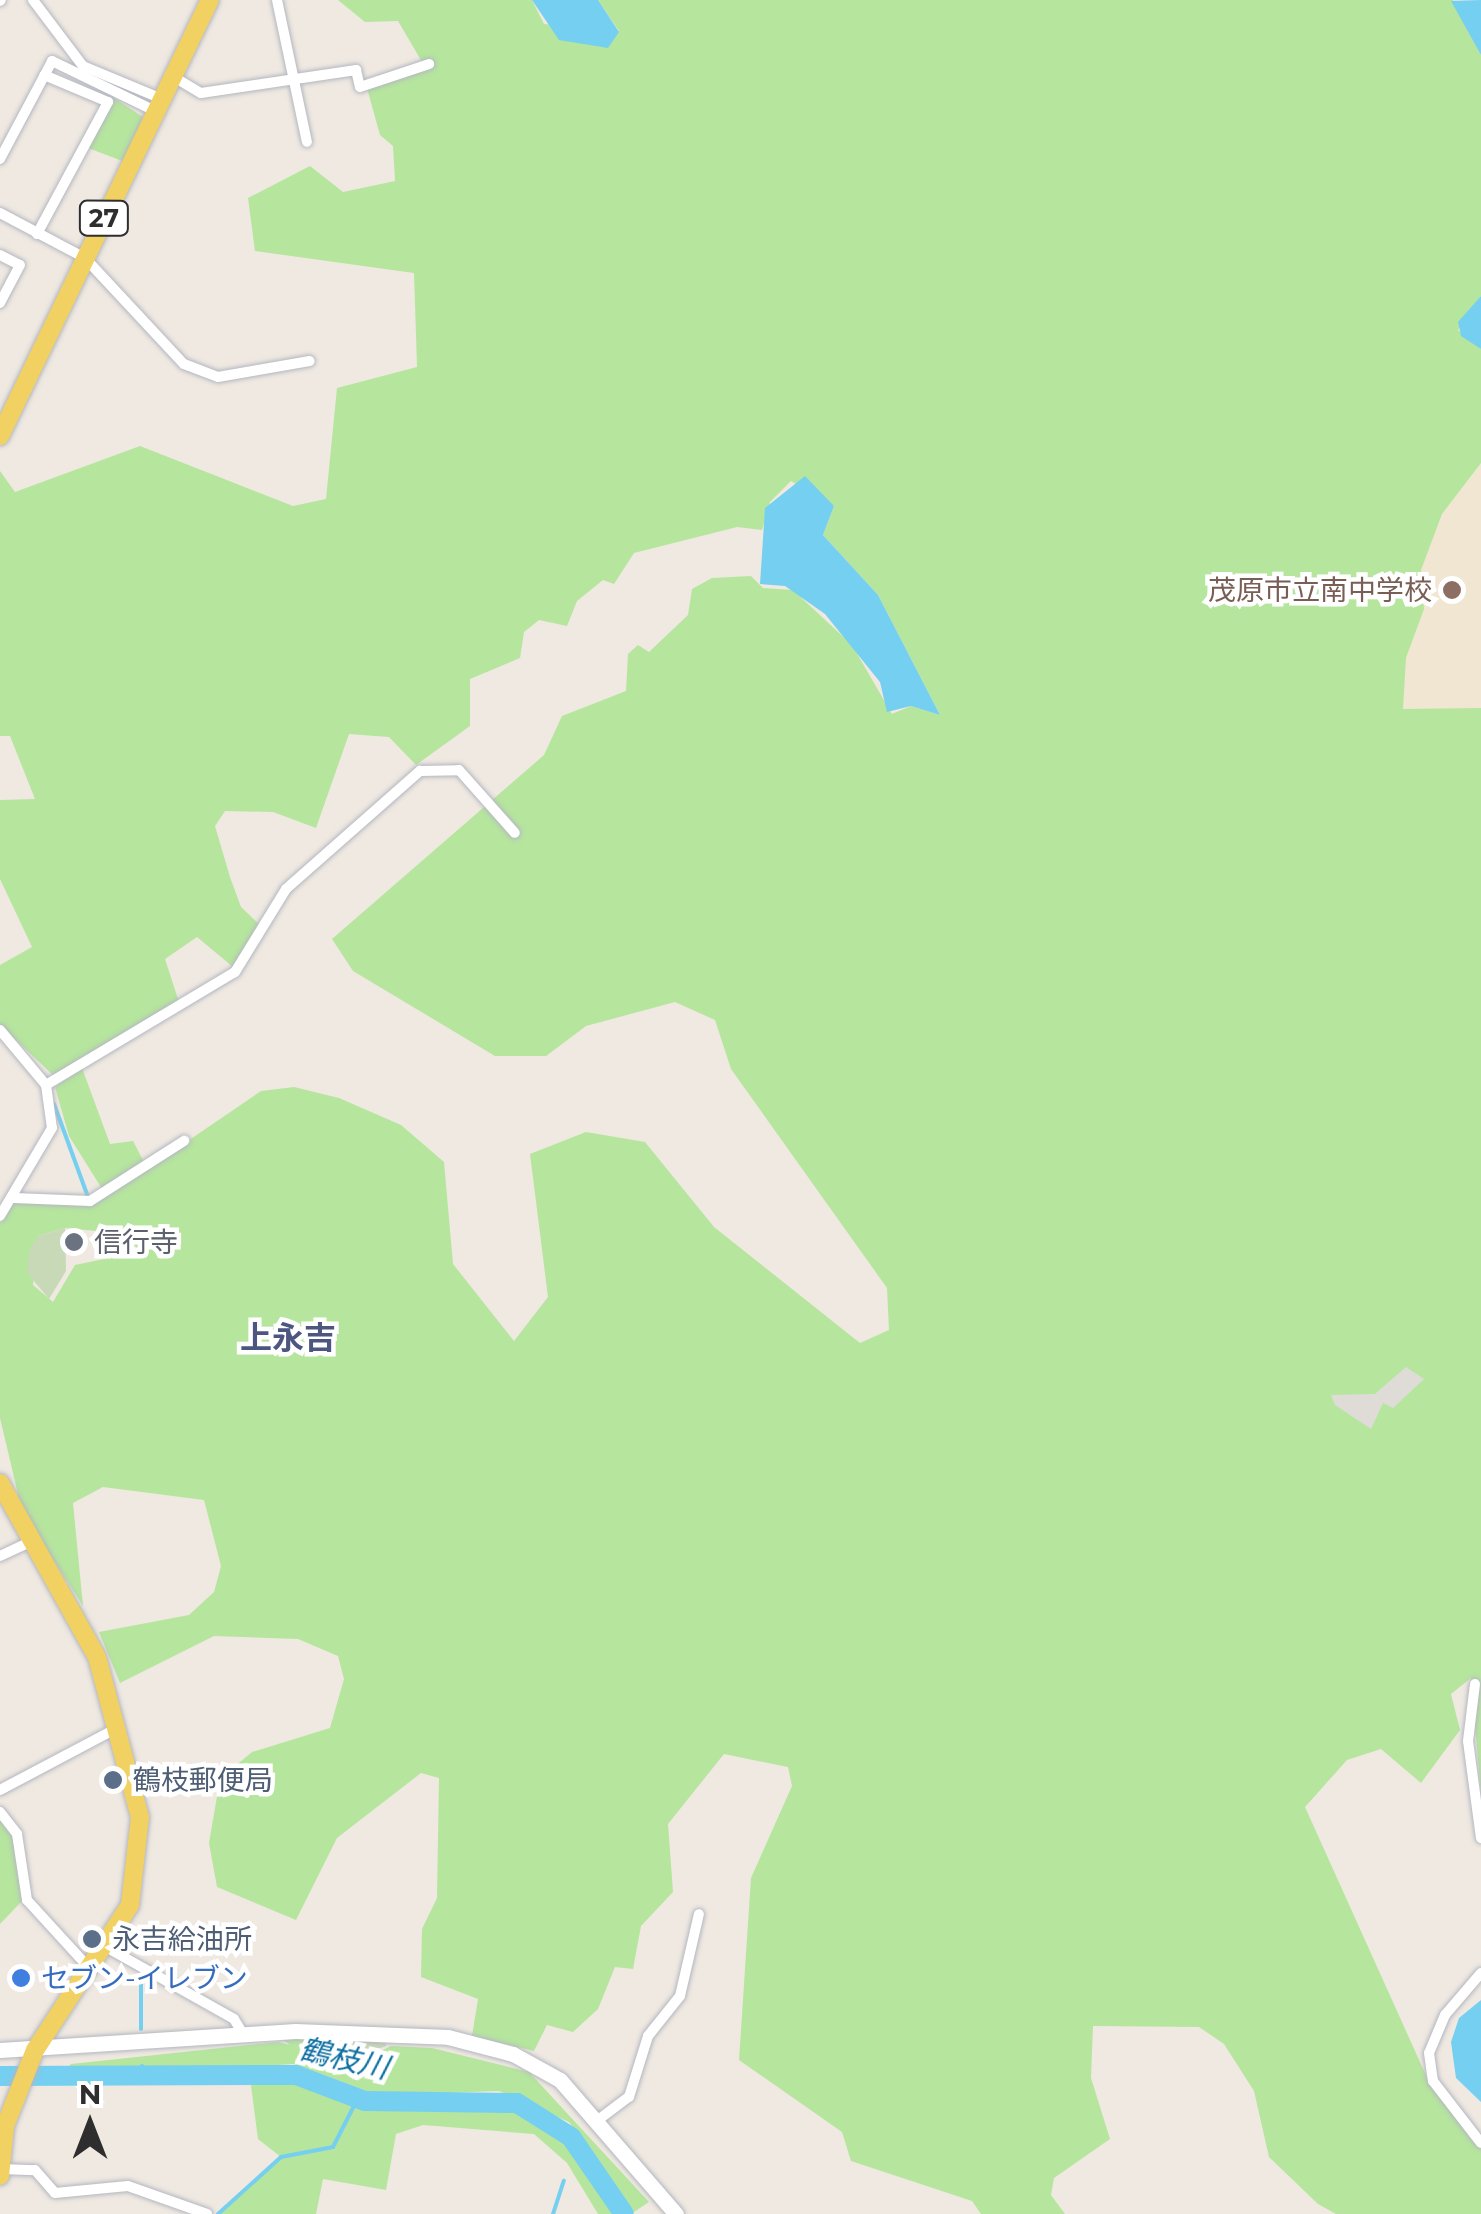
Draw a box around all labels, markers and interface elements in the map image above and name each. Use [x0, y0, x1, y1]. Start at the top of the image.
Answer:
road number: 27 [76, 198, 132, 238]
place label: 茂原市立南中学校 [1208, 573, 1432, 607]
marker: 茂原市立南中学校 [1441, 579, 1463, 601]
place label: 信行寺 [94, 1225, 178, 1259]
marker: 信行寺 [63, 1231, 85, 1253]
district label: 上永吉 [240, 1319, 336, 1357]
place label: 鶴枝郵便局 [133, 1763, 273, 1797]
marker: 鶴枝郵便局 [102, 1769, 124, 1791]
place label: 永吉給油所 [112, 1922, 252, 1956]
marker: 永吉給油所 [81, 1928, 103, 1950]
place label: セブン-イレブン [41, 1961, 248, 1995]
marker: セブン-イレブン [10, 1967, 32, 1989]
water label: 鶴枝川 [296, 2031, 392, 2087]
north arrow [40, 2074, 140, 2174]
text: N [79, 2077, 101, 2111]

